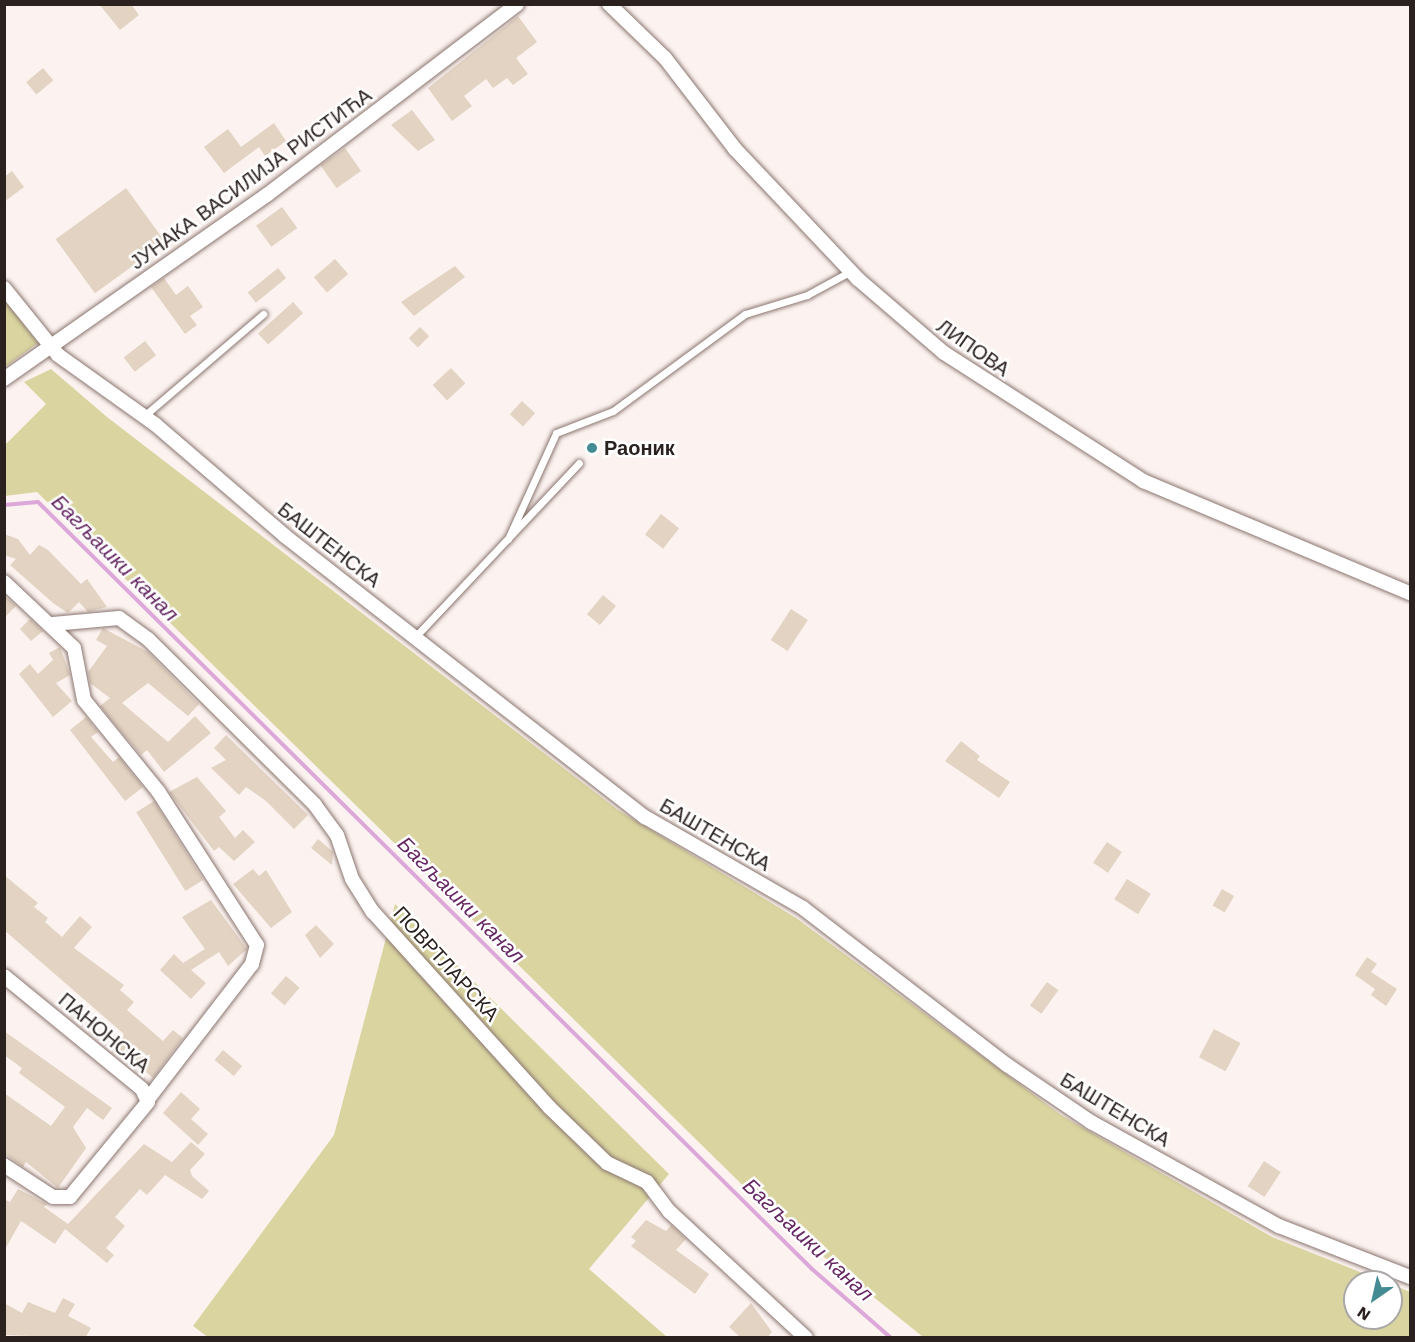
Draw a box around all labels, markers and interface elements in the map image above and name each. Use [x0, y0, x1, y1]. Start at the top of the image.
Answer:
street label: ЈУНАКА ВАСИЛИЈА РИСТИЋА [125, 83, 377, 275]
street label: ЛИПОВА [932, 314, 1014, 382]
place label: Раоник [604, 436, 675, 460]
marker: Раоник [585, 441, 599, 455]
water label: Багљашки канал [46, 489, 184, 627]
street label: БАШТЕНСКА [273, 497, 385, 593]
street label: БАШТЕНСКА [655, 794, 775, 876]
water label: Багљашки канал [392, 831, 530, 969]
street label: ПОВРТЛАРСКА [388, 902, 504, 1026]
street label: ПАНОНСКА [54, 988, 154, 1078]
street label: БАШТЕНСКА [1056, 1068, 1174, 1152]
water label: Багљашки канал [738, 1173, 878, 1307]
north arrow [1343, 1270, 1403, 1330]
text: N [1354, 1302, 1374, 1325]

